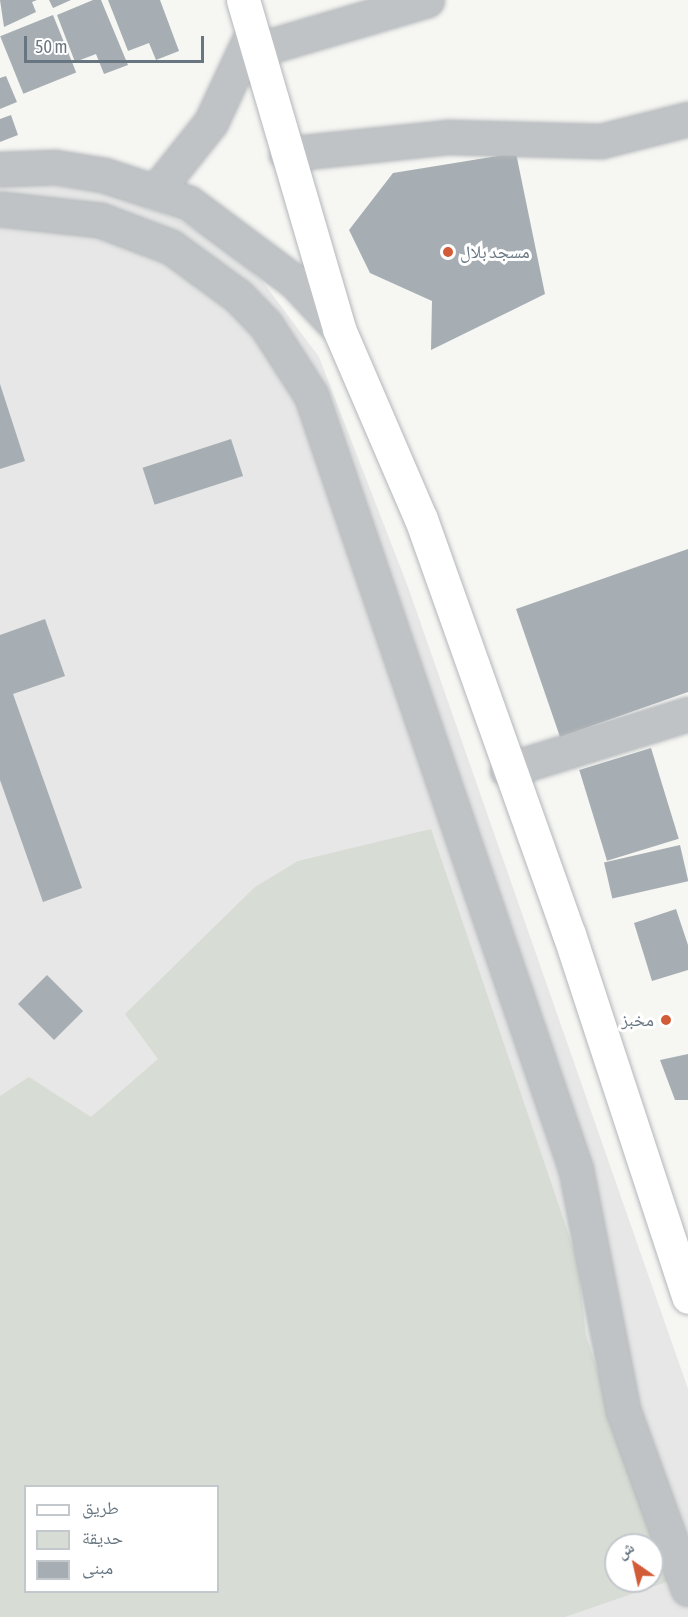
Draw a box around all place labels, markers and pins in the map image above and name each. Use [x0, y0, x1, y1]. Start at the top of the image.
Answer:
place label: مسجد بلال [460, 241, 530, 263]
marker: مسجد بلال [441, 245, 455, 259]
place label: مخبز [621, 1009, 654, 1031]
marker: مخبز [659, 1013, 673, 1027]

